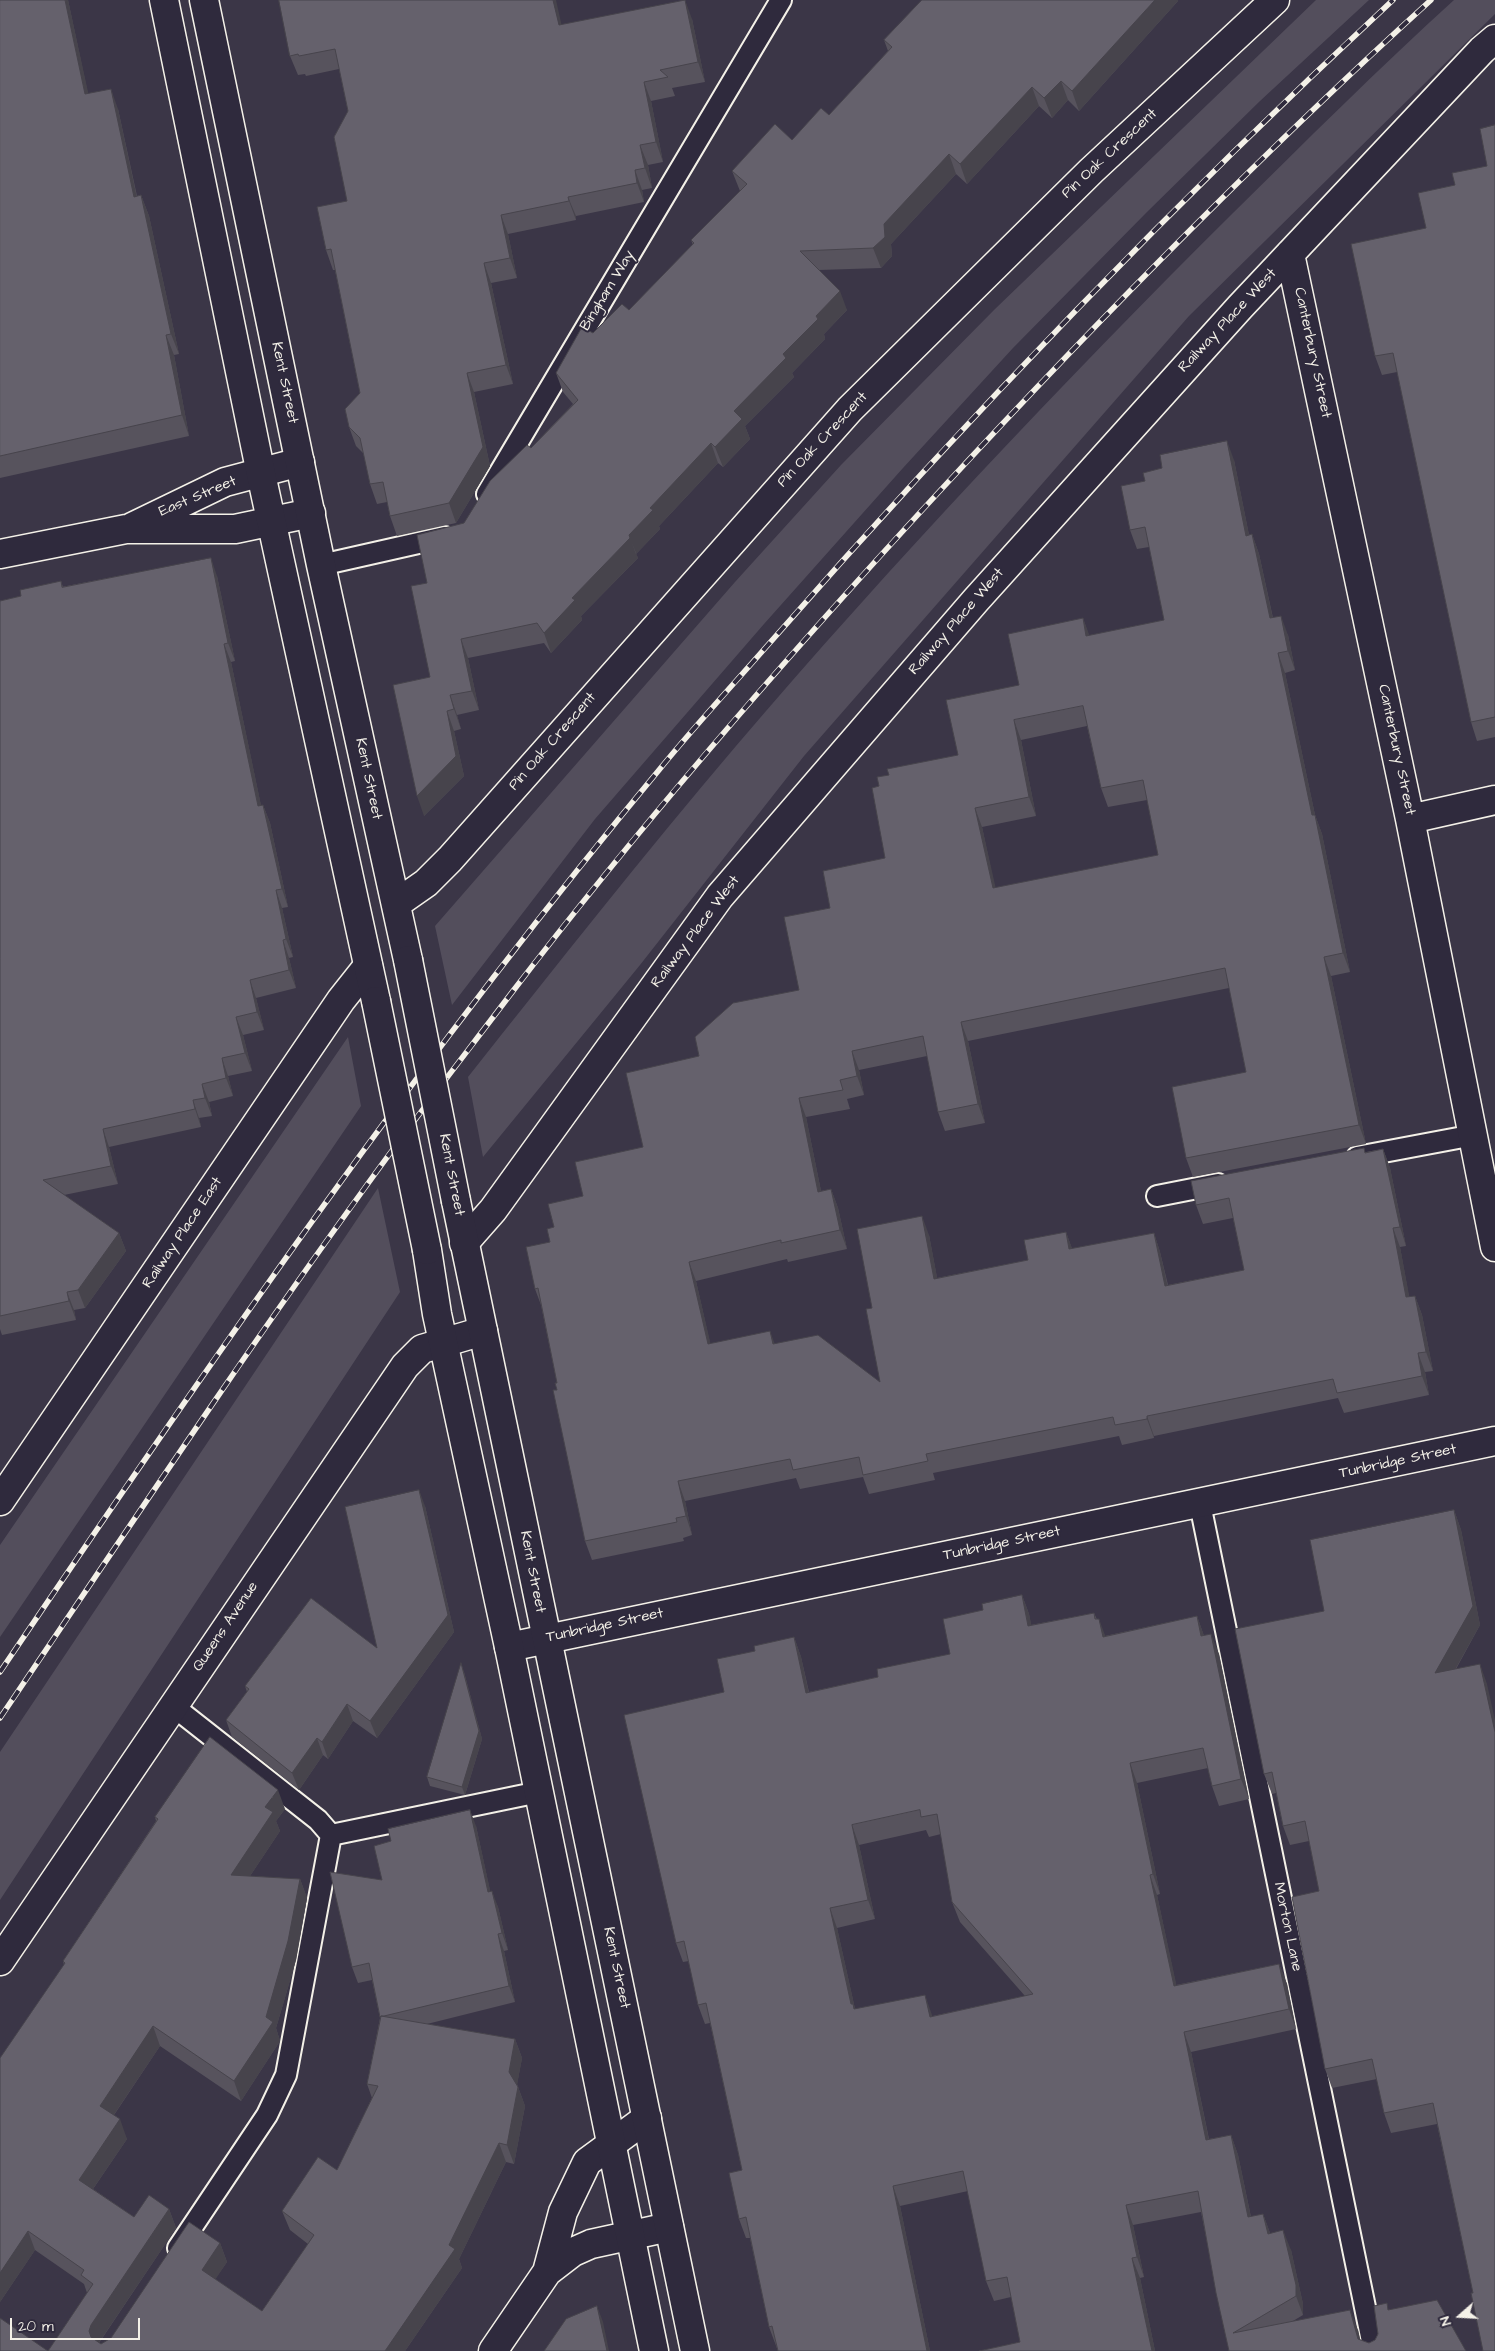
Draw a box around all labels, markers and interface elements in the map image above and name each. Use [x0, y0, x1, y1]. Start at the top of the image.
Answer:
street label: Pin Oak Crescent [1059, 105, 1161, 203]
street label: Bingham Way [577, 247, 639, 335]
street label: Railway Place West [1175, 265, 1281, 377]
street label: Canterbury Street [1289, 286, 1335, 420]
street label: Kent Street [267, 341, 301, 425]
street label: Pin Oak Crescent [774, 389, 872, 491]
street label: East Street [157, 473, 239, 521]
street label: Railway Place West [906, 565, 1008, 679]
street label: Canterbury Street [1373, 683, 1419, 817]
street label: Pin Oak Crescent [506, 689, 600, 795]
street label: Kent Street [351, 737, 385, 821]
street label: Railway Place West [648, 872, 744, 992]
street label: Kent Street [434, 1133, 468, 1217]
street label: Railway Place East [139, 1174, 227, 1292]
street label: Tunbridge Street [1338, 1441, 1458, 1483]
street label: Tunbridge Street [942, 1523, 1062, 1565]
street label: Kent Street [515, 1530, 549, 1614]
street label: Queens Avenue [189, 1579, 263, 1675]
street label: Tunbridge Street [545, 1605, 665, 1647]
street label: Morton Lane [1269, 1881, 1305, 1973]
street label: Kent Street [599, 1926, 633, 2010]
north arrow [1435, 2291, 1485, 2341]
scale bar [12, 2308, 142, 2340]
text: N [1435, 2313, 1457, 2328]
text: 20 m [18, 2316, 54, 2337]

